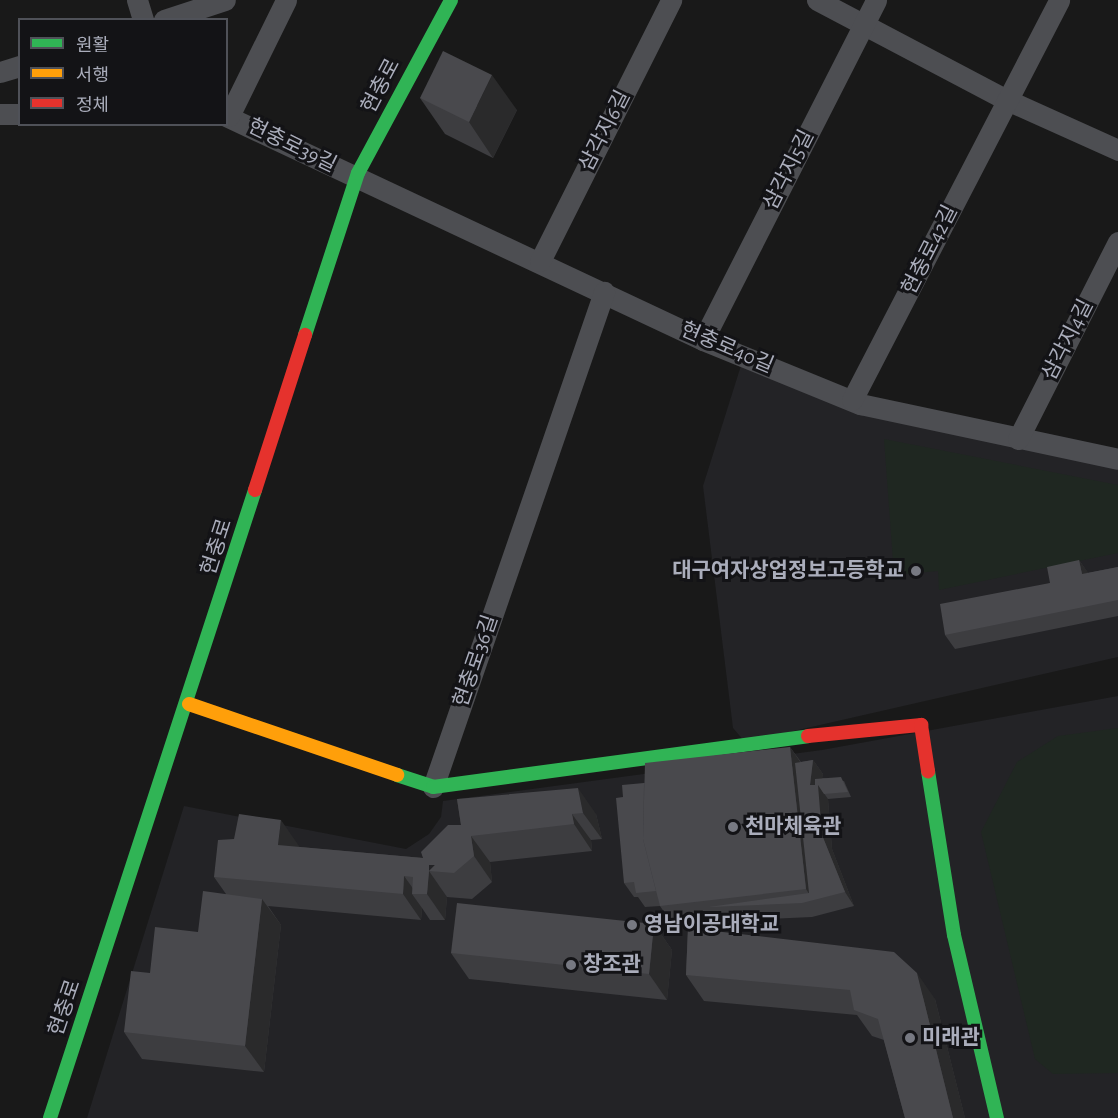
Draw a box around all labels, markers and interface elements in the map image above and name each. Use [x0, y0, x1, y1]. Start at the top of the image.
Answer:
legend [18, 18, 228, 126]
text: 원활 [76, 37, 109, 55]
street label: 현충로 [356, 54, 406, 118]
text: 서행 [76, 67, 109, 85]
street label: 삼각지6길 [574, 86, 636, 176]
text: 정체 [76, 97, 109, 115]
street label: 현충로39길 [243, 114, 341, 178]
street label: 삼각지5길 [758, 126, 820, 214]
street label: 현충로42길 [897, 201, 963, 299]
street label: 삼각지4길 [1037, 295, 1099, 385]
street label: 현충로40길 [677, 317, 777, 379]
street label: 현충로 [196, 516, 238, 578]
place label: 대구여자상업정보고등학교 [672, 558, 904, 584]
marker: 대구여자상업정보고등학교 [909, 564, 923, 578]
street label: 현충로36길 [448, 612, 504, 710]
place label: 천마체육관 [745, 814, 842, 840]
marker: 천마체육관 [726, 820, 740, 834]
place label: 영남이공대학교 [644, 912, 779, 938]
marker: 영남이공대학교 [625, 918, 639, 932]
place label: 창조관 [583, 952, 641, 978]
marker: 창조관 [564, 958, 578, 972]
street label: 현충로 [44, 976, 86, 1040]
place label: 미래관 [922, 1025, 980, 1051]
marker: 미래관 [903, 1031, 917, 1045]

